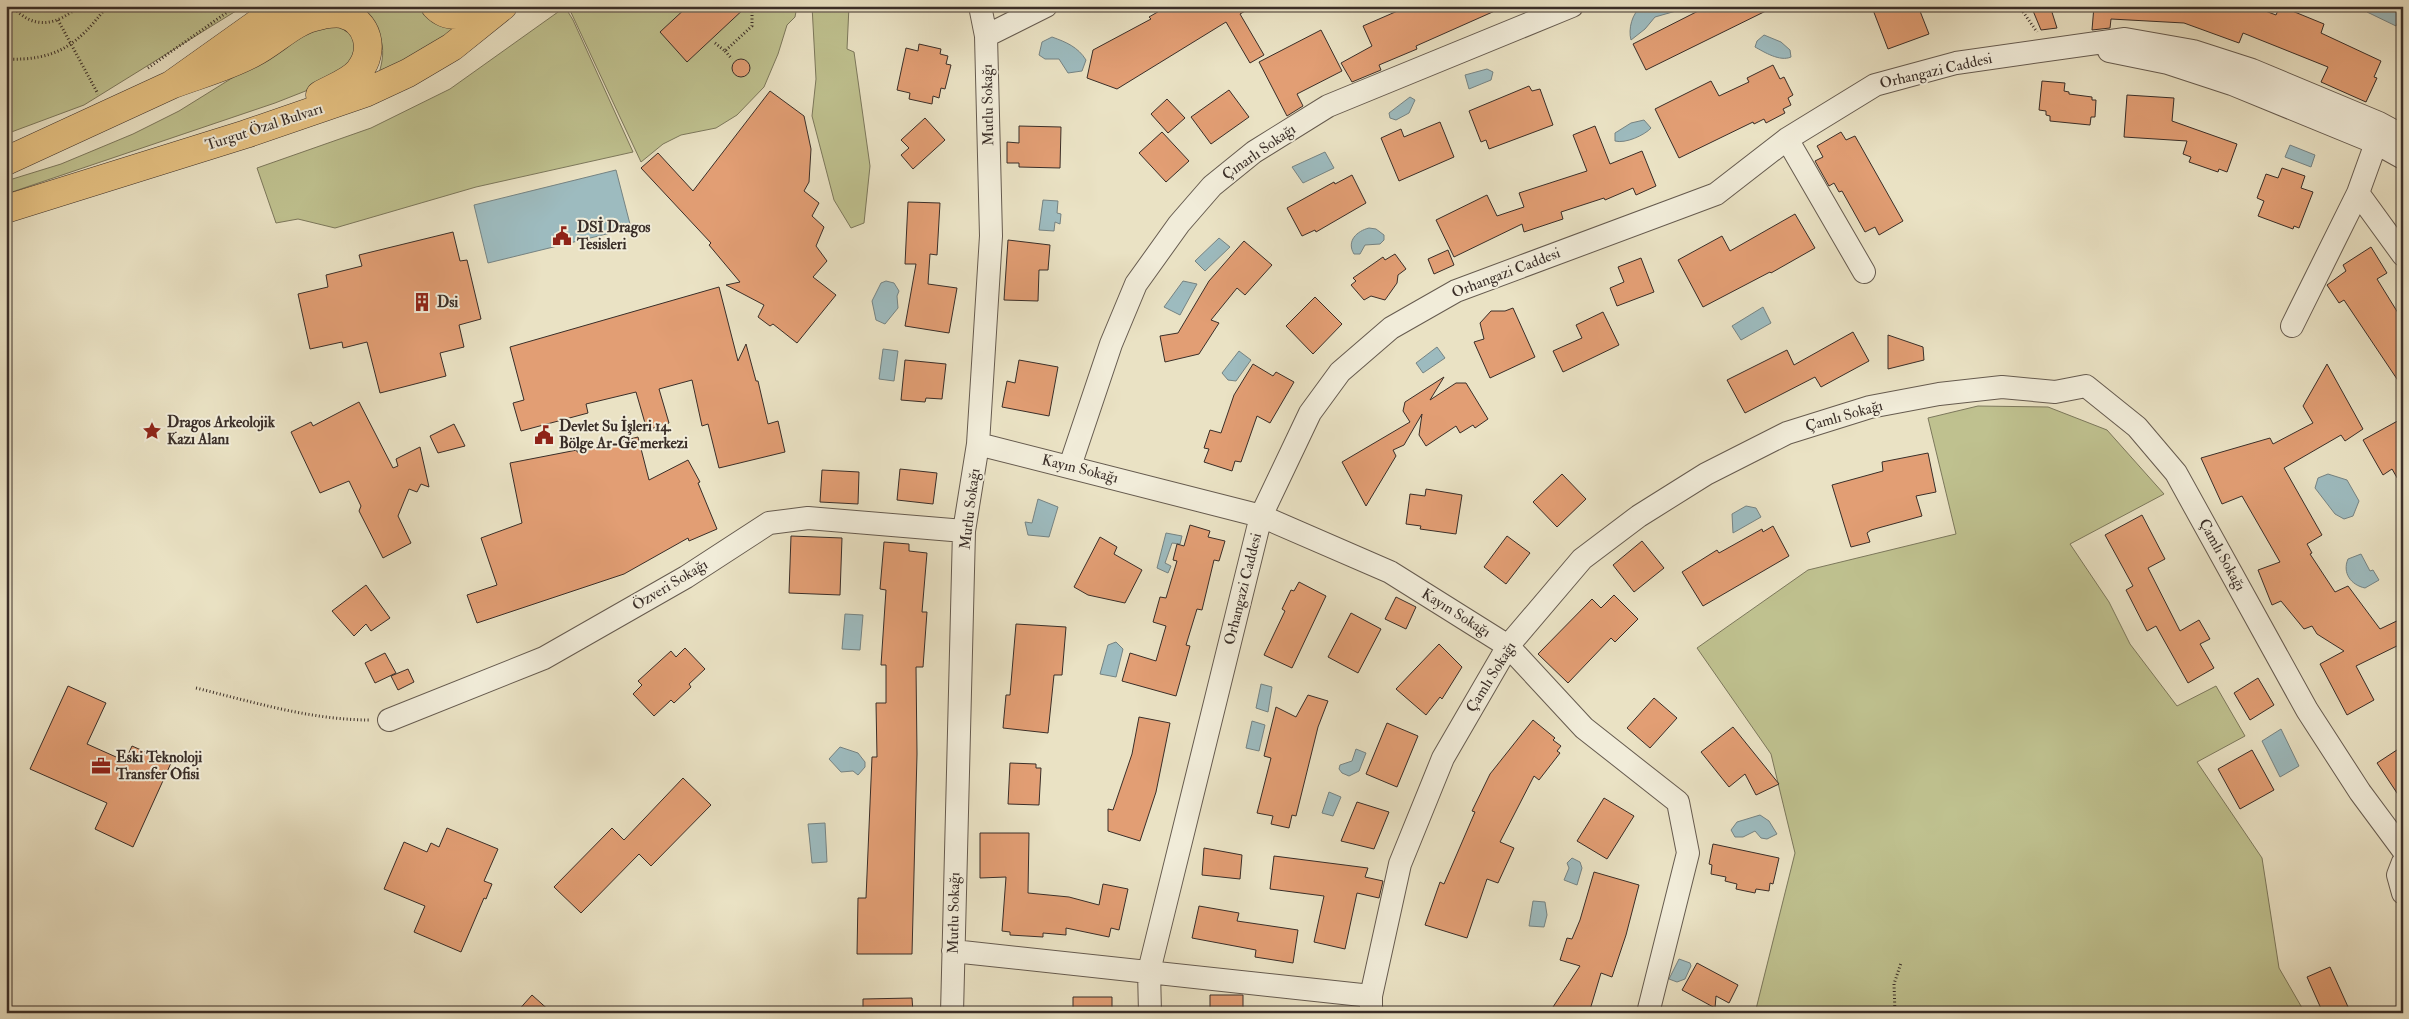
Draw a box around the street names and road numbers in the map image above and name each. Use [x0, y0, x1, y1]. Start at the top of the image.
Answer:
street label: Orhangazi Caddesi [1878, 49, 1994, 93]
street label: Mutlu Sokağı [978, 64, 998, 146]
street label: Turgut Özal Bulvarı [203, 98, 325, 155]
street label: Çınarlı Sokağı [1219, 120, 1299, 184]
street label: Orhangazi Caddesi [1449, 244, 1563, 302]
street label: Çamlı Sokağı [1803, 396, 1885, 436]
street label: Kayın Sokağı [1040, 450, 1120, 488]
street label: Mutlu Sokağı [956, 467, 984, 551]
street label: Çamlı Sokağı [2194, 515, 2250, 595]
street label: Orhangazi Caddesi [1220, 531, 1266, 647]
street label: Özveri Sokağı [628, 554, 711, 615]
street label: Kayın Sokağı [1418, 584, 1494, 642]
street label: Çamlı Sokağı [1462, 638, 1520, 716]
street label: Mutlu Sokağı [944, 872, 964, 954]

